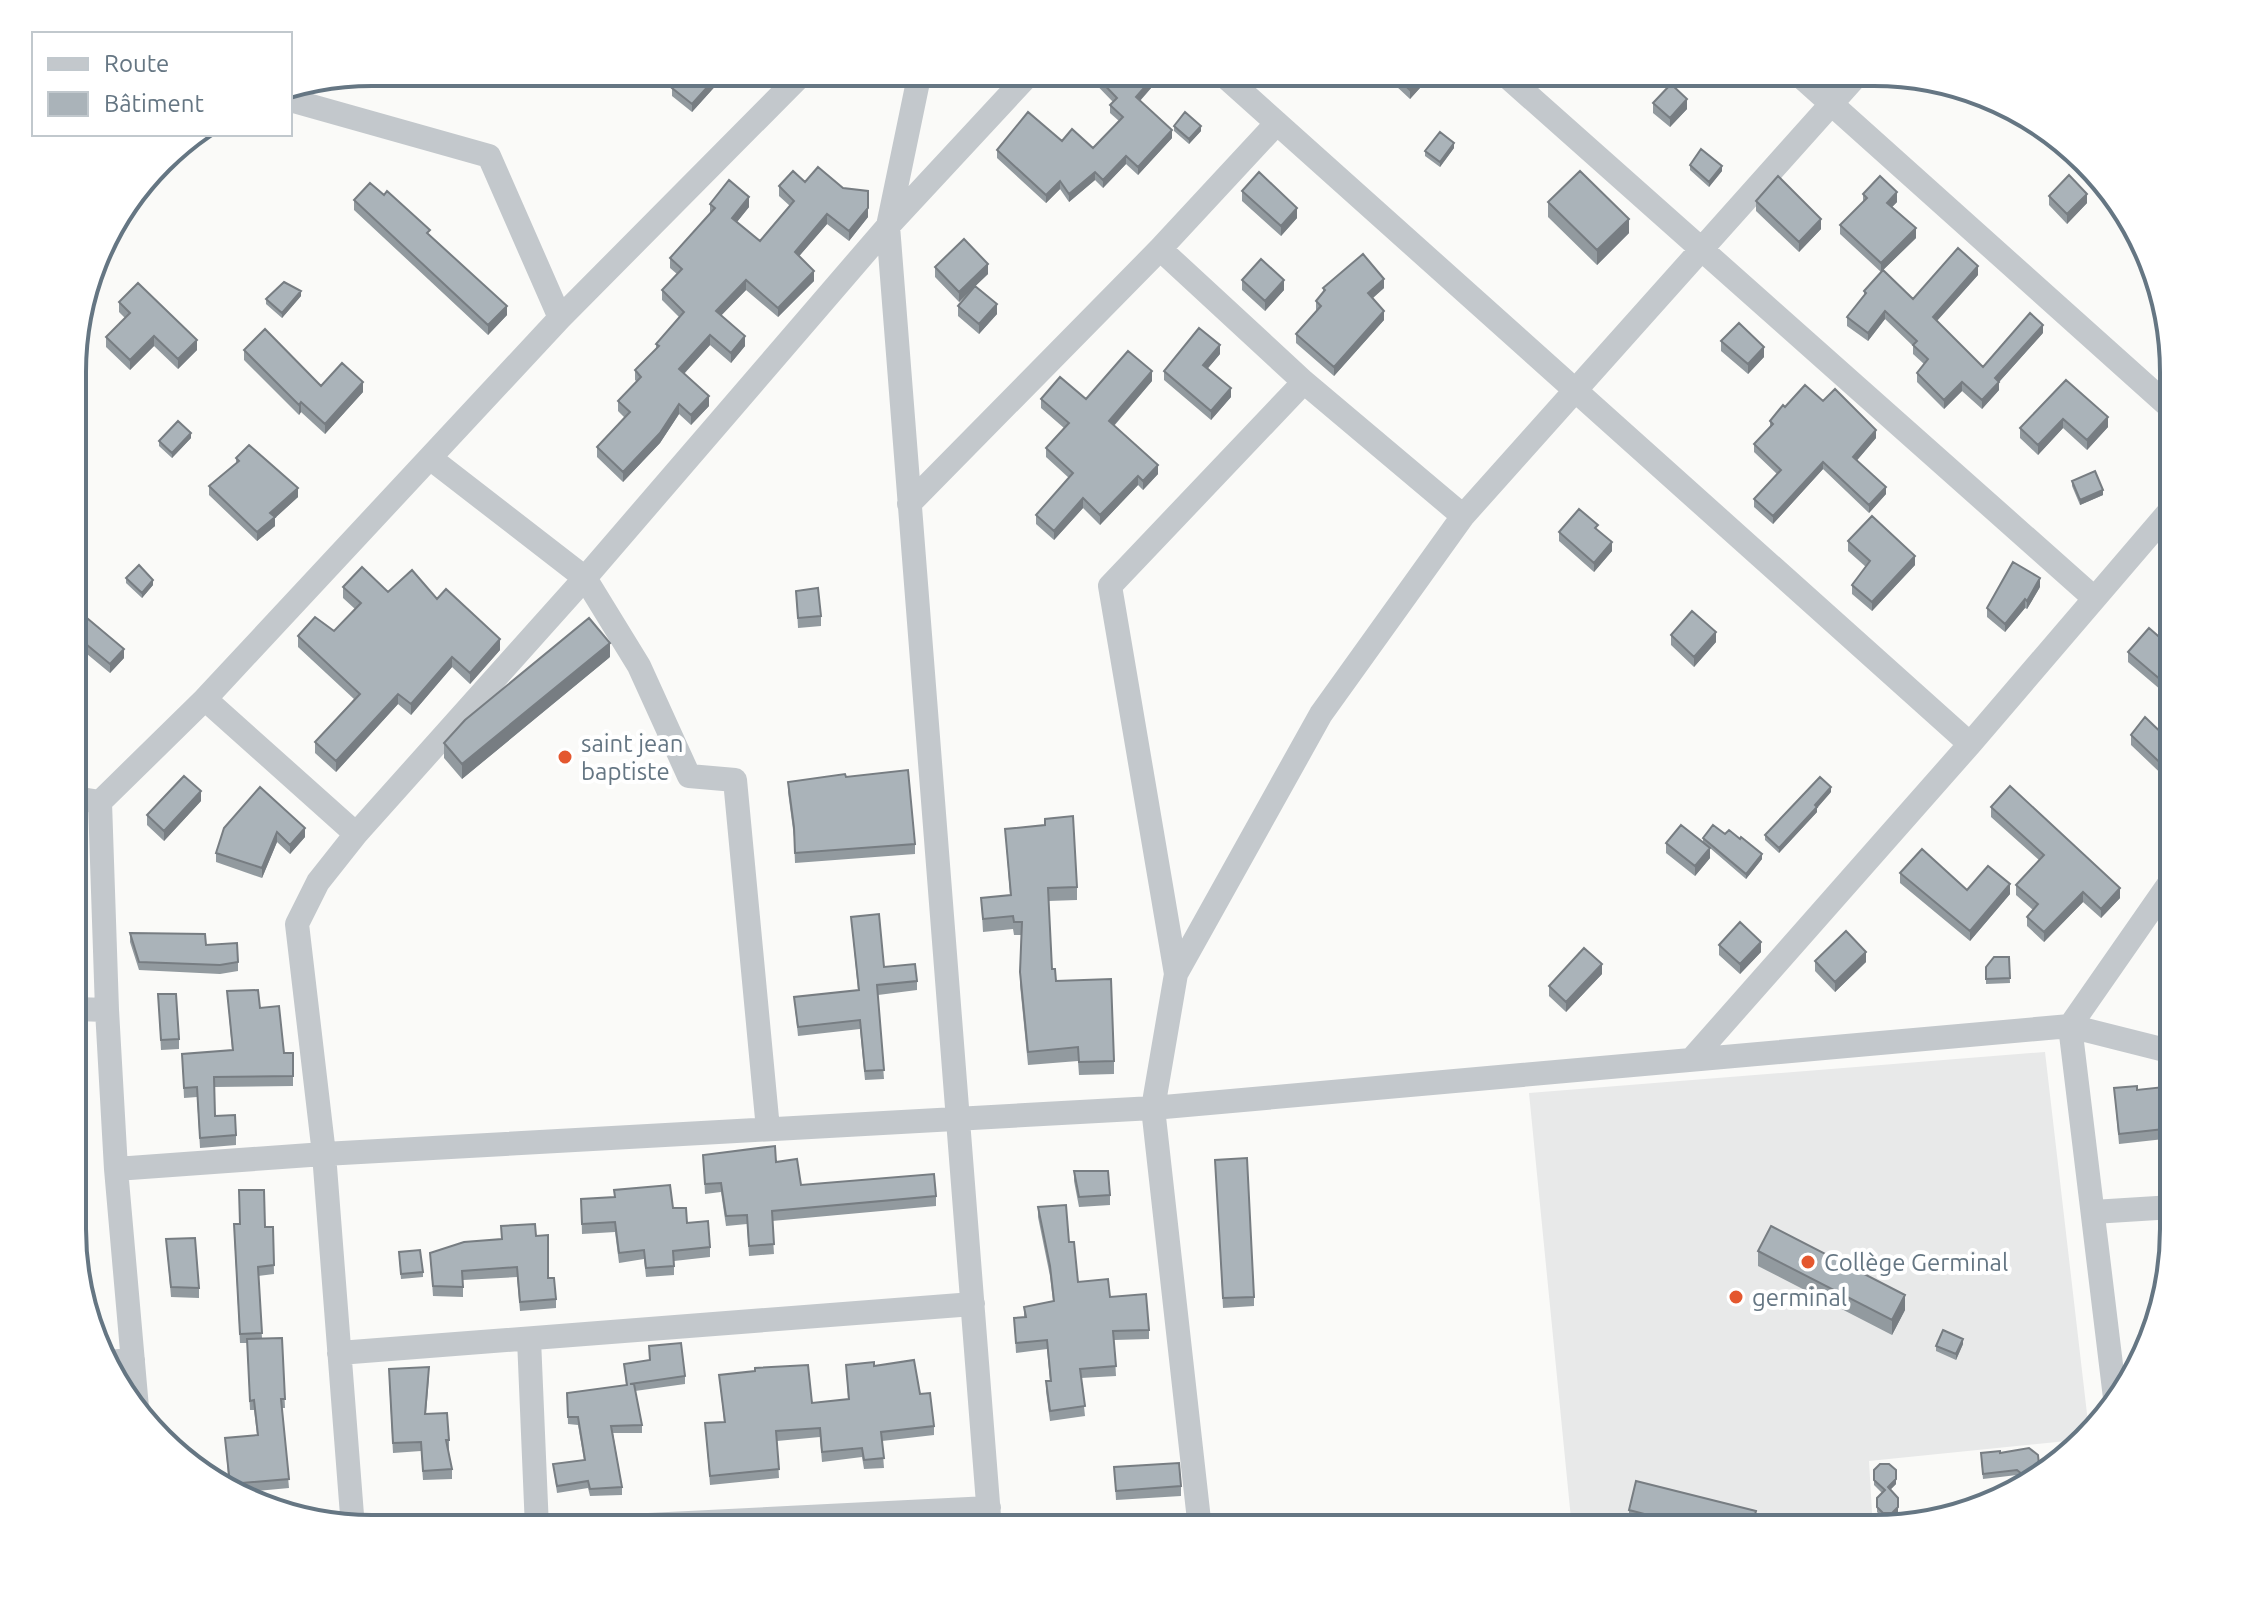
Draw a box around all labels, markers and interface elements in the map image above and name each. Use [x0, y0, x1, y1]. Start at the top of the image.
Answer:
legend [32, 32, 292, 136]
text: Route [104, 50, 169, 77]
text: Bâtiment [104, 90, 205, 117]
place label: saint jean baptiste [581, 730, 683, 785]
marker: saint jean baptiste [556, 748, 574, 766]
place label: Collège Germinal [1824, 1249, 2008, 1276]
marker: Collège Germinal [1799, 1253, 1817, 1271]
place label: germinal [1752, 1284, 1847, 1311]
marker: germinal [1727, 1288, 1745, 1306]

